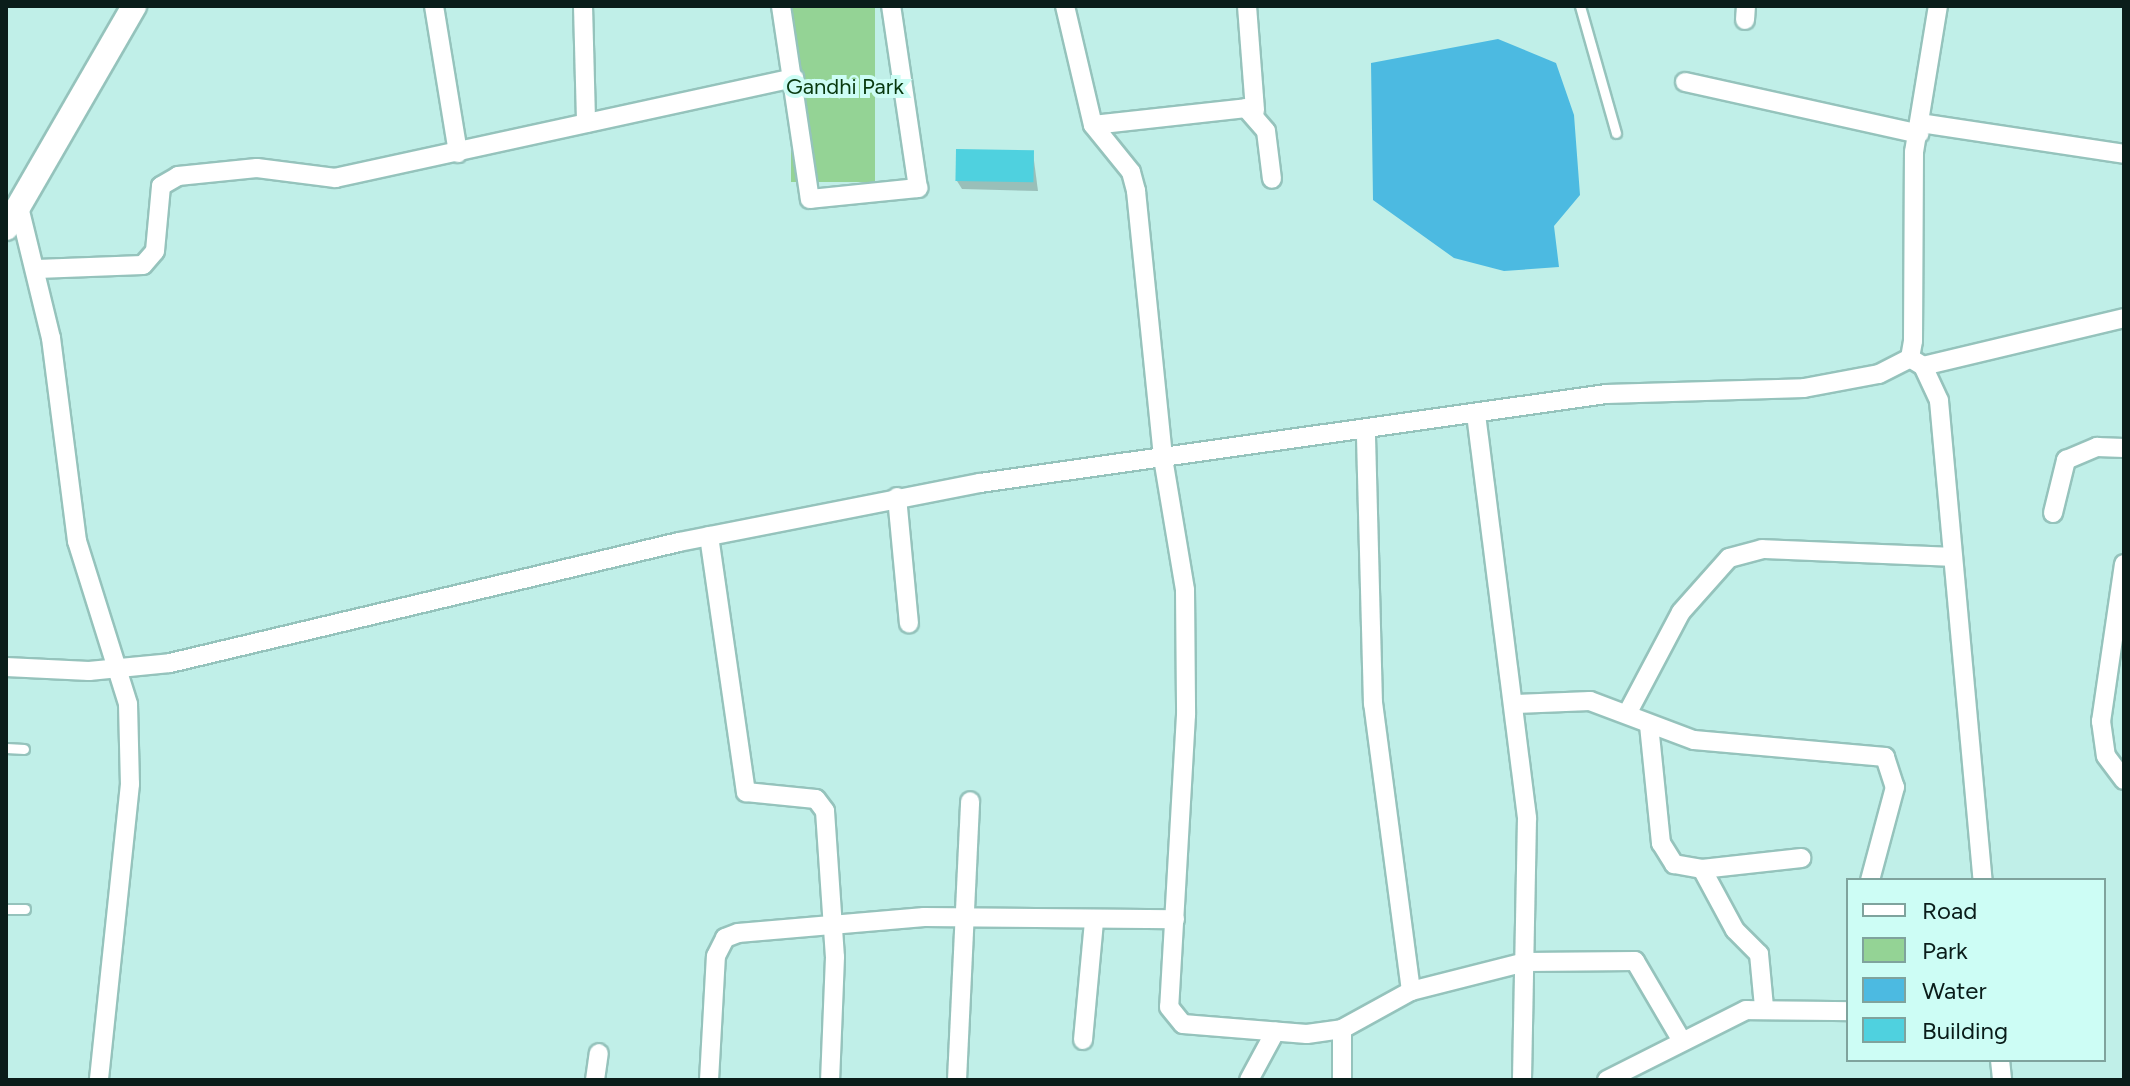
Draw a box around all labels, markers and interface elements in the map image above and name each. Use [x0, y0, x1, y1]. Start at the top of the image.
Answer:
park label: Gandhi Park [786, 74, 904, 100]
legend [1846, 878, 2106, 1062]
text: Road [1922, 896, 1977, 925]
text: Park [1922, 936, 1968, 965]
text: Water [1922, 976, 1987, 1005]
text: Building [1922, 1016, 2008, 1045]

